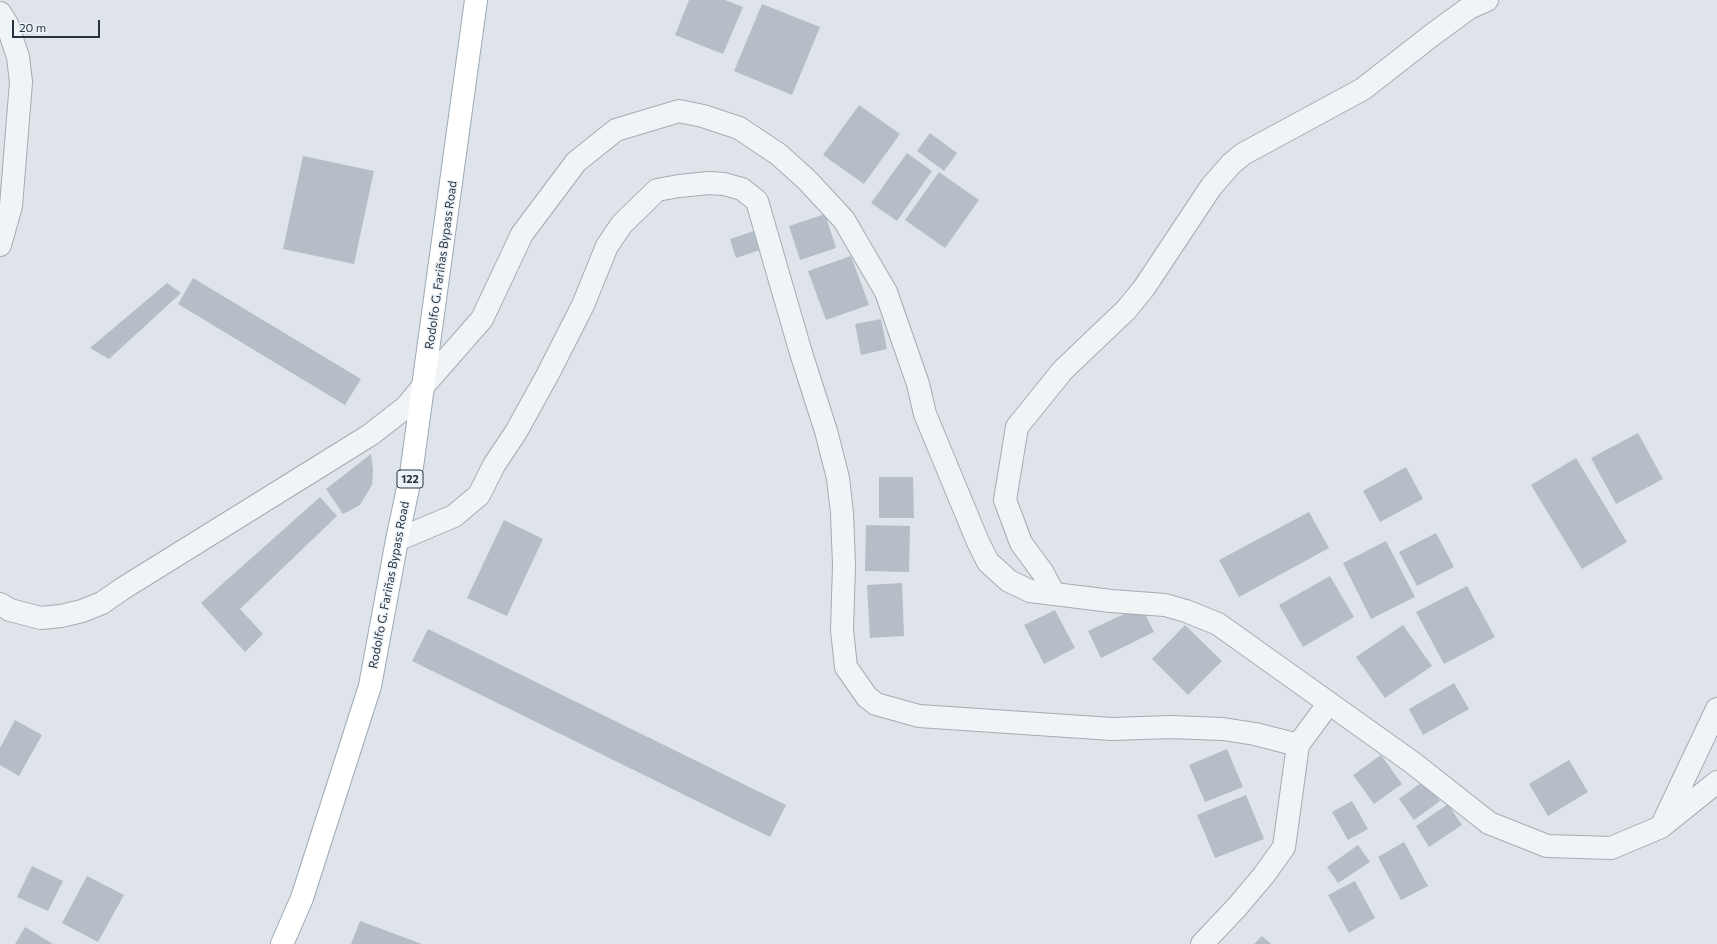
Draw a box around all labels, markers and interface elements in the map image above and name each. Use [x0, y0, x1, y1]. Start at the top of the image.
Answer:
scale bar [14, 12, 102, 38]
text: 20 m [19, 20, 46, 34]
street label: Rodolfo G. Fariñas Bypass Road [422, 180, 460, 350]
road number: 122 [397, 470, 423, 488]
street label: Rodolfo G. Fariñas Bypass Road [366, 500, 412, 670]

